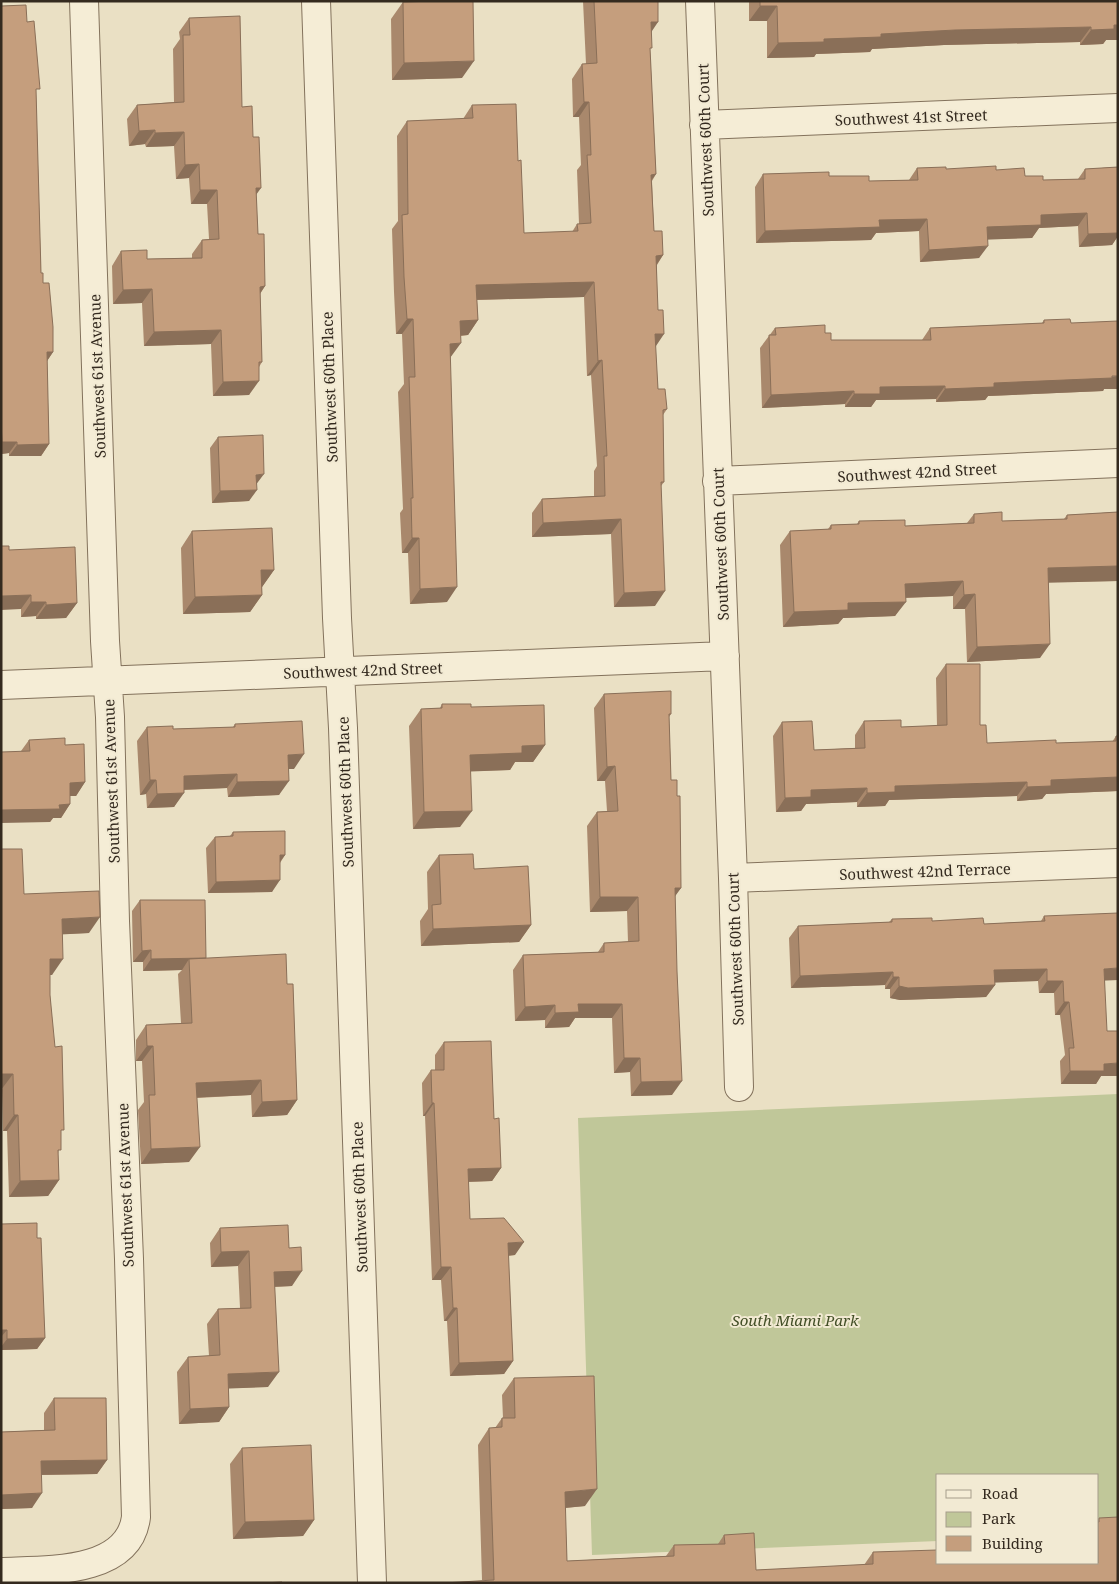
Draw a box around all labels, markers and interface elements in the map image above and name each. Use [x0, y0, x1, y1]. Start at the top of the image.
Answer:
street label: Southwest 60th Court [692, 63, 718, 217]
street label: Southwest 41st Street [834, 104, 988, 130]
street label: Southwest 61st Avenue [84, 294, 110, 458]
street label: Southwest 60th Place [316, 311, 342, 463]
street label: Southwest 42nd Street [837, 458, 997, 486]
street label: Southwest 60th Court [707, 467, 733, 621]
street label: Southwest 42nd Street [283, 657, 443, 683]
street label: Southwest 61st Avenue [98, 699, 124, 863]
street label: Southwest 60th Place [332, 716, 358, 868]
street label: Southwest 42nd Terrace [839, 858, 1011, 884]
street label: Southwest 60th Court [722, 872, 748, 1026]
street label: Southwest 61st Avenue [112, 1103, 138, 1267]
street label: Southwest 60th Place [346, 1121, 372, 1273]
park label: South Miami Park [732, 1310, 859, 1330]
legend [936, 1474, 1099, 1564]
text: Road [982, 1483, 1018, 1503]
text: Park [982, 1508, 1016, 1528]
text: Building [982, 1533, 1043, 1553]

